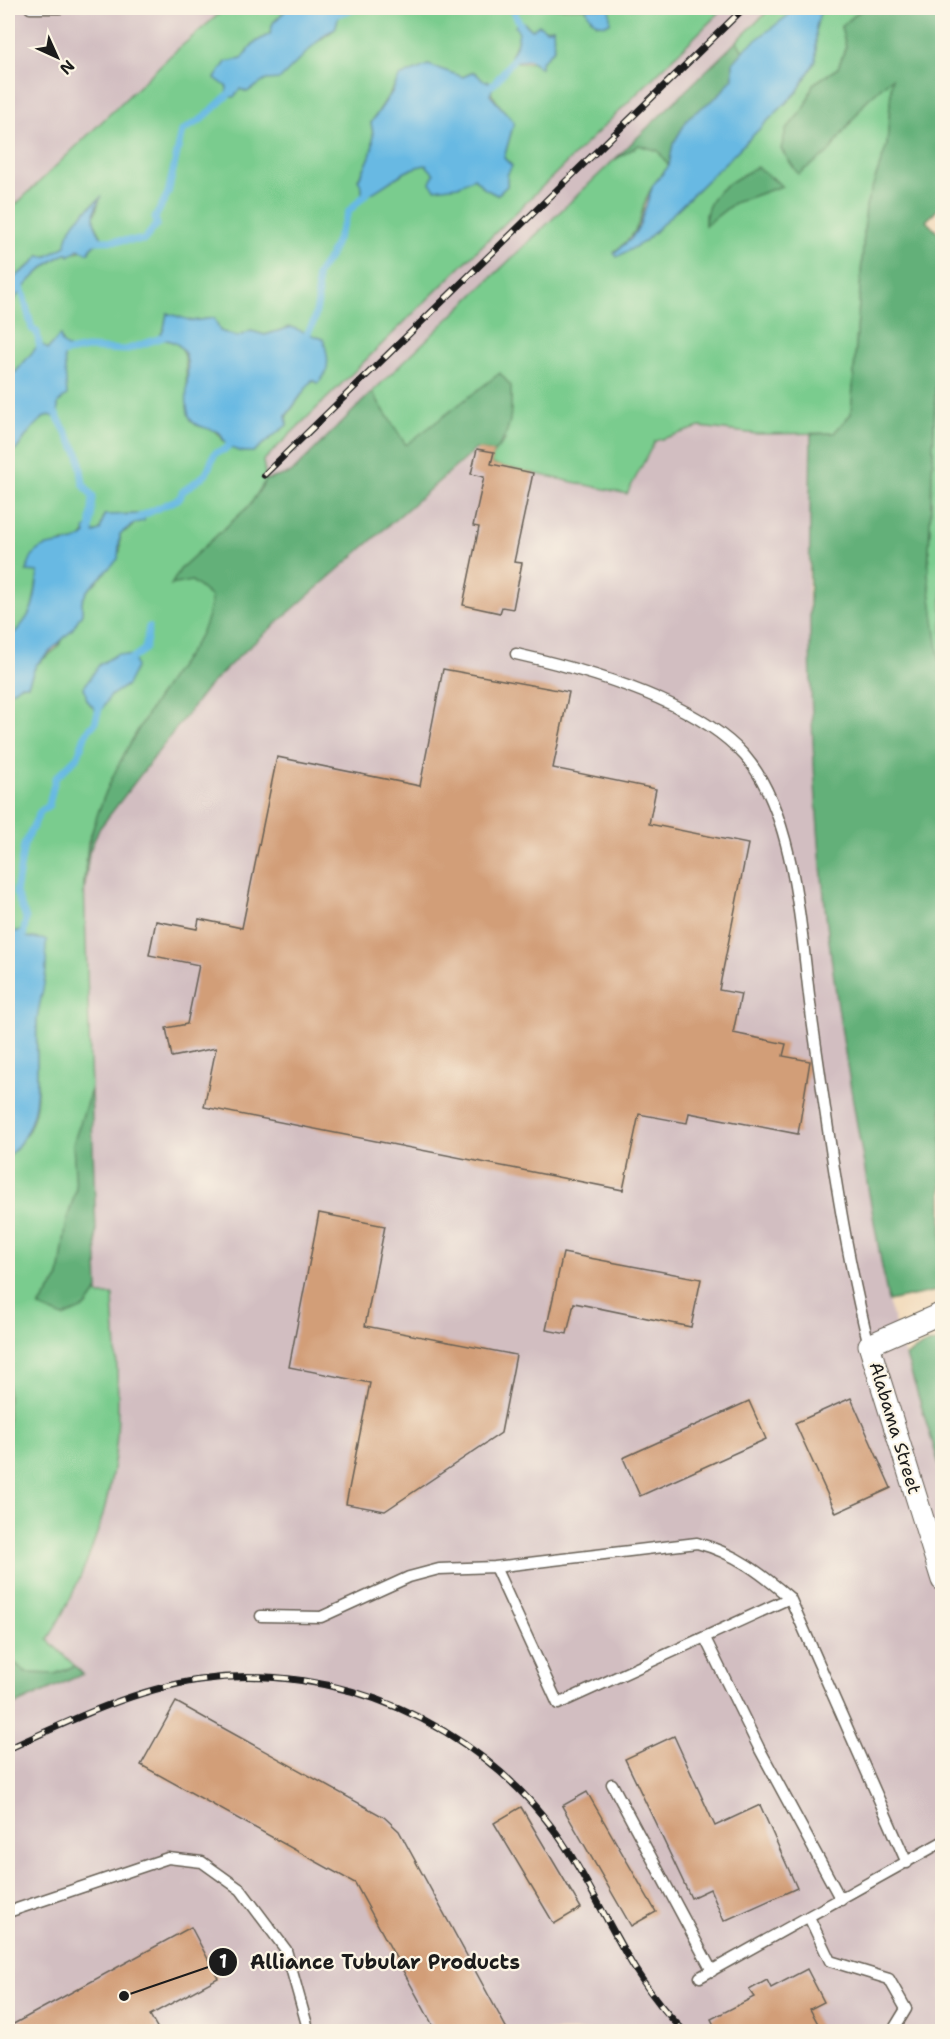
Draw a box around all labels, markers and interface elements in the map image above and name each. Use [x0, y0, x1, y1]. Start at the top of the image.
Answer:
north arrow [27, 27, 87, 87]
text: N [55, 55, 79, 79]
street label: Alabama Street [864, 1359, 927, 1497]
callout: Alliance Tubular Products [208, 1943, 532, 1981]
text: Alliance Tubular Products [250, 1949, 520, 1975]
text: 1 [219, 1950, 227, 1974]

